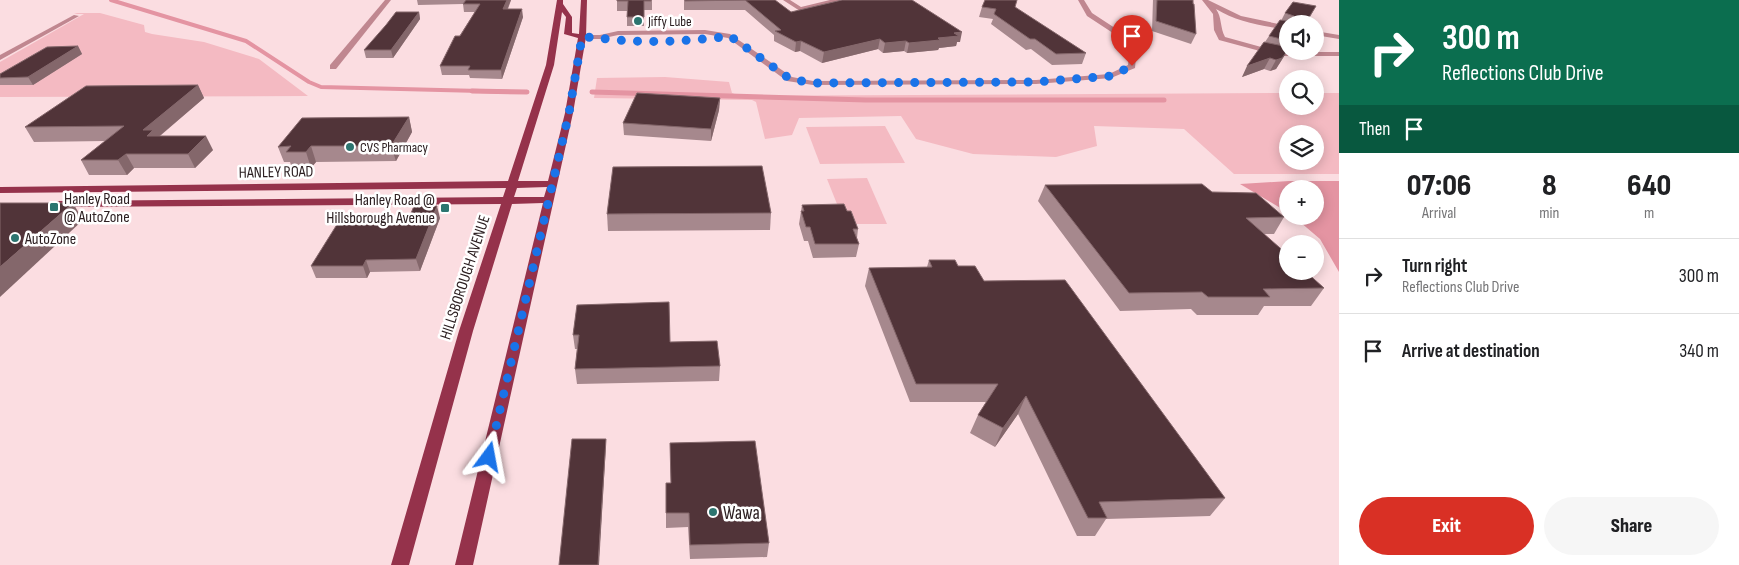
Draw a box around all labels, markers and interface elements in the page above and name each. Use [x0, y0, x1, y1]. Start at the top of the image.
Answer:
place label: Jiffy Lube [647, 13, 692, 30]
marker: Jiffy Lube [632, 15, 644, 27]
pin [1111, 15, 1153, 66]
map controls [1279, 15, 1324, 280]
button: sound [1279, 15, 1324, 60]
text: 300 m [1442, 17, 1520, 60]
icon: right [1359, 20, 1424, 85]
icon: arrive [1118, 22, 1146, 50]
text: Reflections Club Drive [1442, 60, 1604, 87]
button: search [1279, 70, 1324, 115]
icon: arrive [1400, 115, 1428, 143]
text: Then [1359, 118, 1390, 141]
button: layers [1279, 125, 1324, 170]
place label: CVS Pharmacy [360, 139, 429, 156]
marker: CVS Pharmacy [344, 141, 356, 153]
street label: HANLEY ROAD [239, 162, 314, 183]
text: 07:06 [1407, 168, 1471, 204]
text: 8 [1542, 168, 1557, 204]
text: 640 [1627, 168, 1671, 204]
button: + [1279, 180, 1324, 225]
place label: Hanley Road @ AutoZone [64, 190, 130, 227]
place label: Hanley Road @ Hillsborough Avenue [326, 191, 435, 228]
marker: Hanley Road @ AutoZone [48, 201, 60, 213]
marker: Hanley Road @ Hillsborough Avenue [439, 202, 451, 214]
text: Arrival [1422, 204, 1456, 223]
text: min [1539, 204, 1559, 223]
text: m [1644, 204, 1654, 223]
street label: HILLSBOROUGH AVENUE [436, 213, 494, 342]
place label: AutoZone [24, 230, 76, 249]
marker: AutoZone [9, 232, 21, 244]
button: − [1279, 235, 1324, 280]
text: Turn right [1402, 255, 1467, 278]
icon: right [1359, 262, 1387, 290]
text: 300 m [1679, 265, 1719, 288]
text: Reflections Club Drive [1402, 278, 1520, 297]
icon: arrive [1359, 337, 1387, 365]
text: Arrive at destination [1402, 340, 1540, 363]
text: 340 m [1679, 340, 1719, 363]
position arrow [462, 430, 514, 482]
button: Exit [1359, 497, 1534, 555]
button: Share [1544, 497, 1719, 555]
place label: Wawa [723, 502, 760, 525]
marker: Wawa [707, 506, 719, 518]

